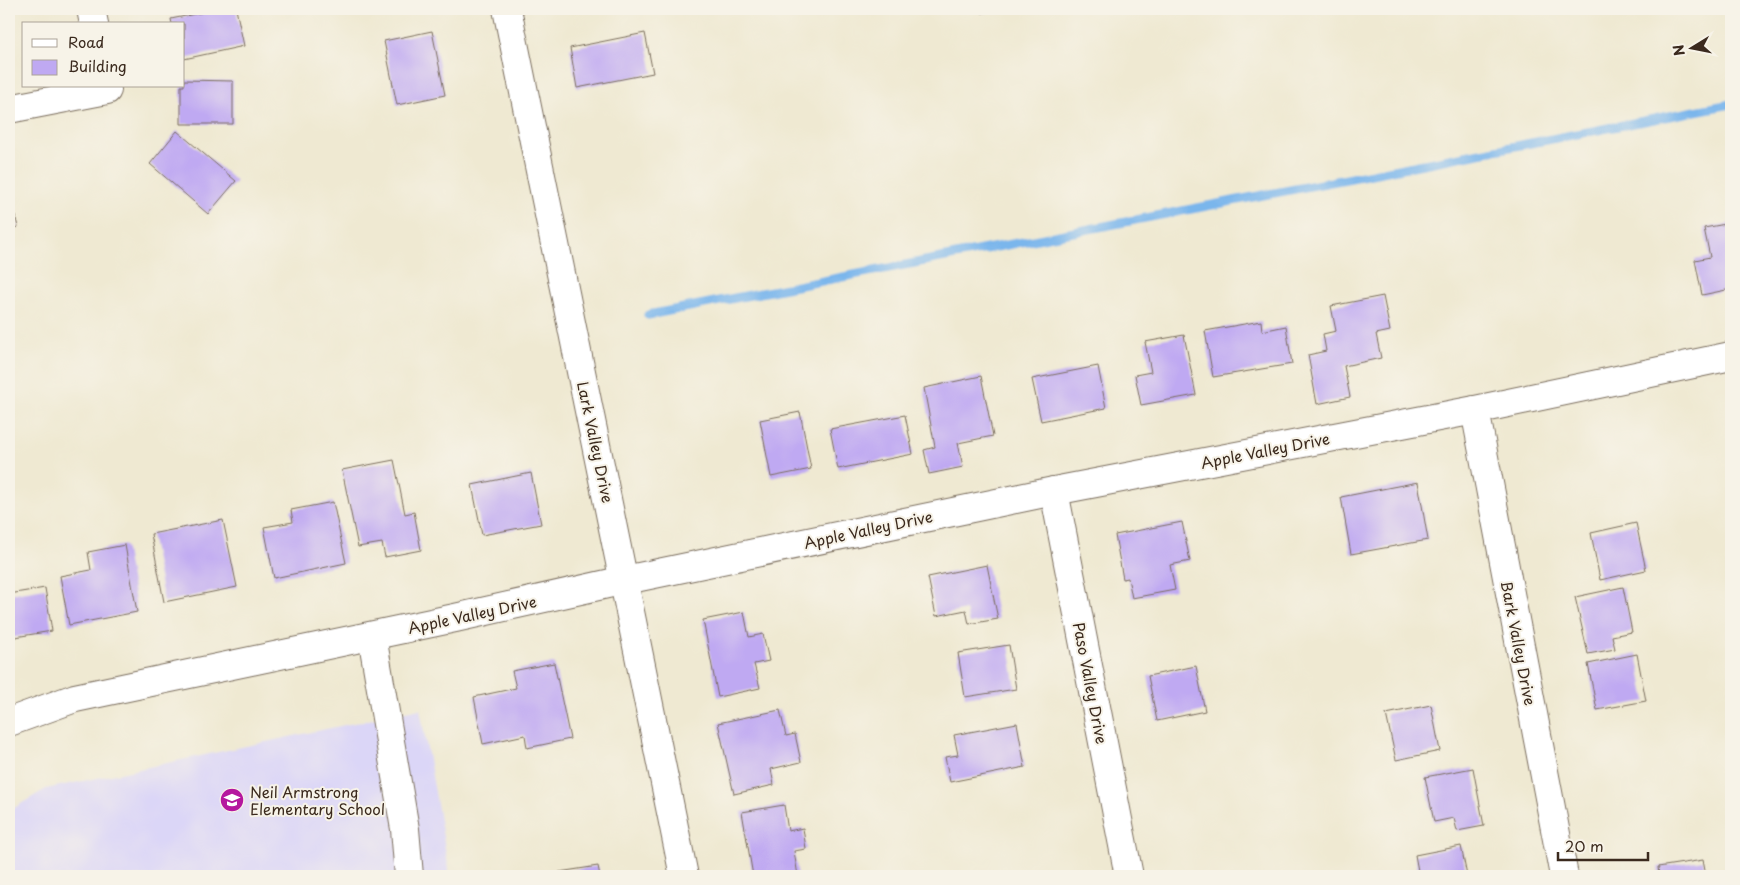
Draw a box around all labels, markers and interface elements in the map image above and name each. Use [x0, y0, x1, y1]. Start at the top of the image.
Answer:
legend [22, 22, 185, 88]
north arrow [1668, 22, 1718, 72]
text: Road [68, 30, 104, 53]
text: N [1667, 43, 1690, 58]
text: Building [68, 54, 127, 77]
street label: Lark Valley Drive [572, 379, 620, 505]
street label: Apple Valley Drive [1199, 426, 1332, 474]
street label: Apple Valley Drive [802, 504, 934, 554]
street label: Bark Valley Drive [1496, 579, 1542, 707]
street label: Apple Valley Drive [406, 589, 538, 639]
street label: Paso Valley Drive [1068, 620, 1114, 746]
place label: Neil Armstrong Elementary School [250, 780, 385, 820]
school or university icon: Neil Armstrong Elementary School [219, 787, 245, 813]
scale bar [1558, 830, 1648, 862]
text: 20 m [1565, 834, 1604, 857]

